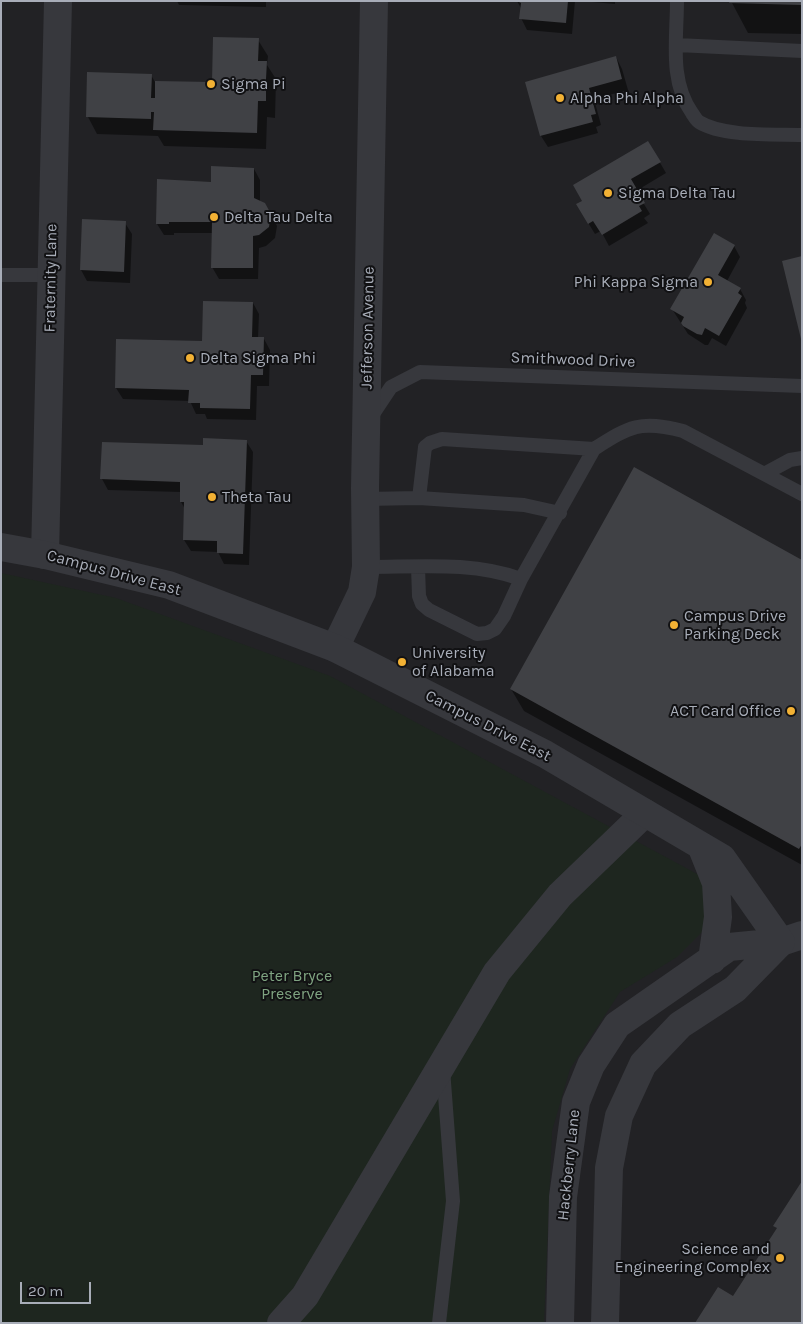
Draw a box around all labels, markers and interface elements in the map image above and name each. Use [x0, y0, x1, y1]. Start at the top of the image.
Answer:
place label: Sigma Pi [221, 74, 286, 94]
marker: Sigma Pi [205, 78, 217, 90]
place label: Alpha Phi Alpha [570, 88, 684, 108]
marker: Alpha Phi Alpha [554, 92, 566, 104]
place label: Sigma Delta Tau [618, 183, 736, 203]
marker: Sigma Delta Tau [602, 187, 614, 199]
place label: Delta Tau Delta [224, 207, 333, 227]
marker: Delta Tau Delta [208, 211, 220, 223]
street label: Fraternity Lane [40, 223, 62, 333]
street label: Jefferson Avenue [357, 266, 379, 390]
place label: Phi Kappa Sigma [574, 272, 698, 292]
marker: Phi Kappa Sigma [702, 276, 714, 288]
place label: Delta Sigma Phi [200, 348, 316, 368]
street label: Smithwood Drive [510, 348, 636, 372]
marker: Delta Sigma Phi [184, 352, 196, 364]
place label: Theta Tau [222, 487, 292, 507]
marker: Theta Tau [206, 491, 218, 503]
street label: Campus Drive East [45, 546, 183, 600]
place label: Campus Drive Parking Deck [684, 606, 786, 644]
marker: Campus Drive Parking Deck [668, 619, 680, 631]
place label: University of Alabama [412, 643, 495, 681]
marker: University of Alabama [396, 656, 408, 668]
street label: Campus Drive East [422, 686, 554, 766]
place label: ACT Card Office [670, 701, 781, 721]
marker: ACT Card Office [785, 705, 797, 717]
park label: Peter Bryce Preserve [252, 966, 332, 1004]
street label: Hackberry Lane [554, 1109, 584, 1221]
place label: Science and Engineering Complex [615, 1239, 770, 1277]
marker: Science and Engineering Complex [774, 1252, 786, 1264]
scale bar [22, 1272, 94, 1304]
text: 20 m [28, 1282, 63, 1300]

